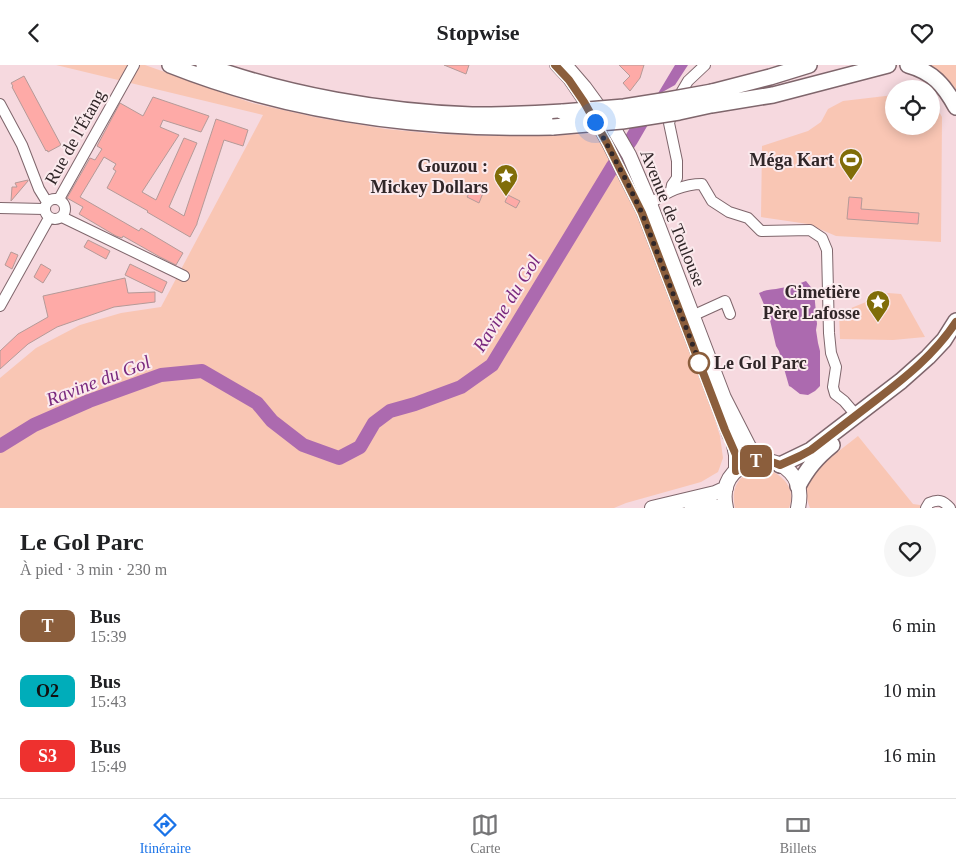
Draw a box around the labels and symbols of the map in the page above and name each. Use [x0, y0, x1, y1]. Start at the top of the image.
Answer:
street label: Rue de l'Étang [40, 86, 109, 188]
your location [583, 110, 608, 135]
street label: Avenue de Toulouse [636, 147, 710, 289]
sports icon: Méga Kart [838, 147, 864, 181]
place label: Méga Kart [750, 150, 834, 170]
place label: Gouzou : Mickey Dollars [371, 156, 488, 197]
place icon: Gouzou : Mickey Dollars [493, 163, 519, 197]
water label: Ravine du Gol [468, 251, 544, 356]
place label: Cimetière Père Lafosse [763, 282, 860, 323]
place icon: Cimetière Père Lafosse [865, 289, 891, 323]
water label: Ravine du Gol [42, 351, 153, 410]
marker: Le Gol Parc [688, 352, 710, 374]
place label: Le Gol Parc [714, 353, 807, 373]
line badge: T [740, 445, 772, 477]

